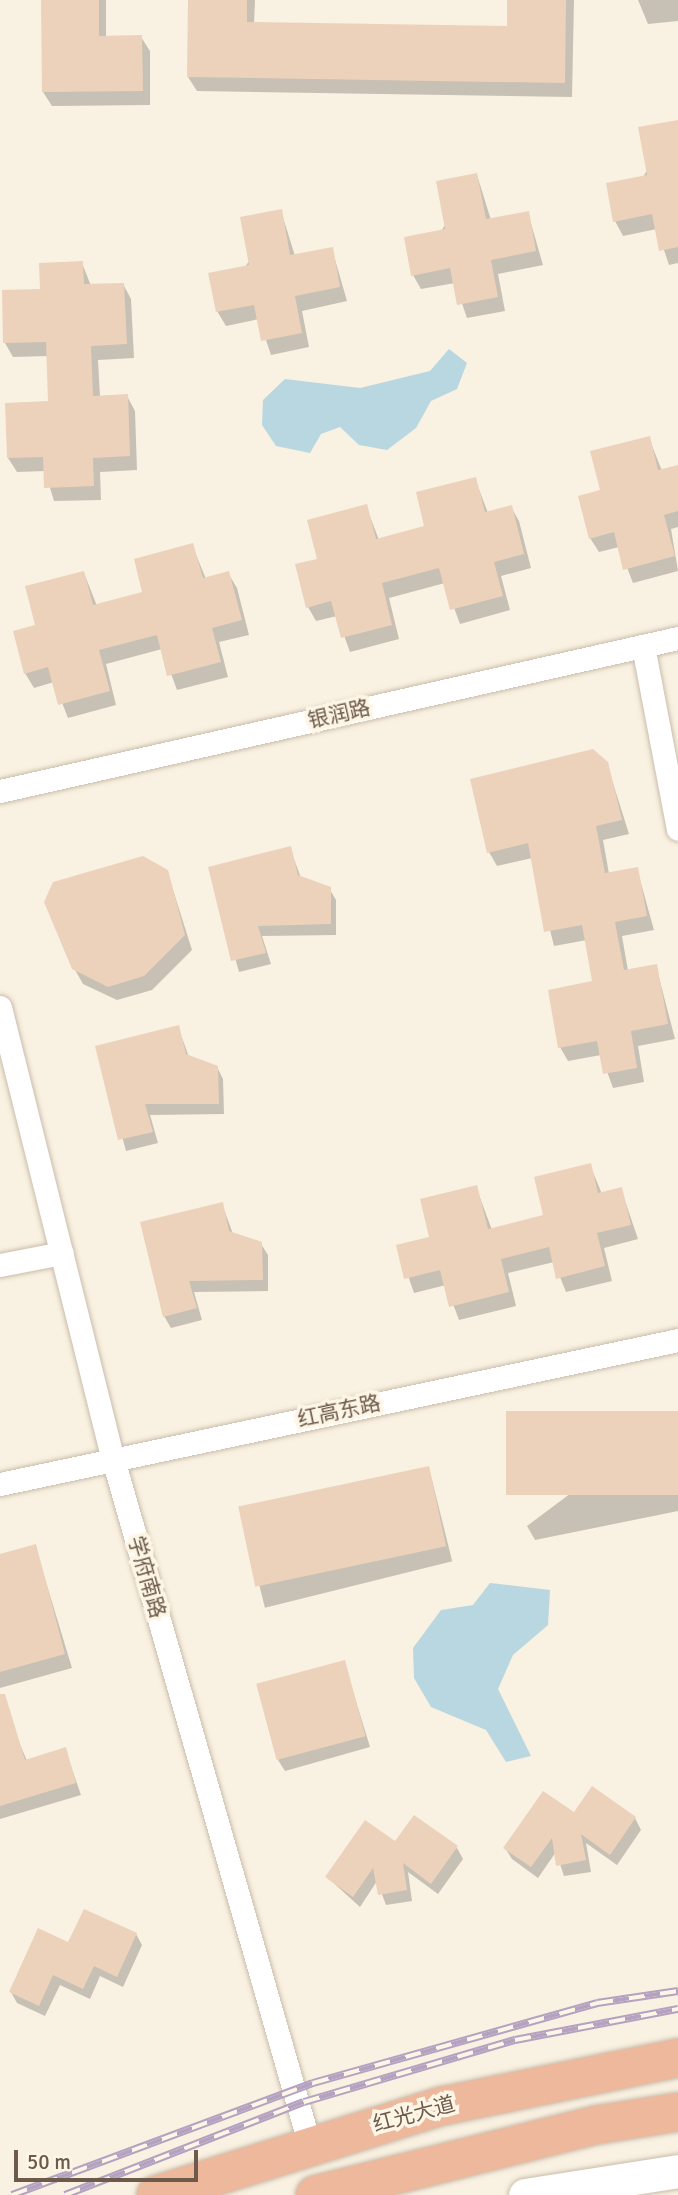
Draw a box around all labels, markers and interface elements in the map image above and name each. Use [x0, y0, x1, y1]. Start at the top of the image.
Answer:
street label: 银润路 [305, 695, 373, 733]
street label: 红高东路 [295, 1390, 383, 1432]
street label: 学府南路 [123, 1533, 171, 1621]
street label: 红光大道 [370, 2091, 458, 2137]
scale bar [18, 2136, 201, 2180]
text: 50 m [27, 2149, 71, 2175]

